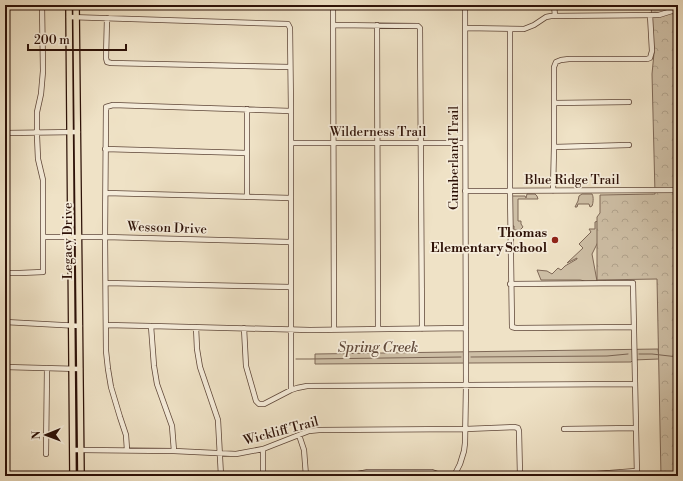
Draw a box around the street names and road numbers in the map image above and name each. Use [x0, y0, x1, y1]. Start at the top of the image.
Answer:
street label: Cumberland Trail [446, 106, 462, 210]
street label: Wilderness Trail [329, 124, 426, 140]
street label: Blue Ridge Trail [524, 172, 620, 188]
street label: Legacy Drive [60, 202, 76, 280]
street label: Wesson Drive [126, 219, 208, 237]
street label: Wickliff Trail [241, 413, 320, 449]

